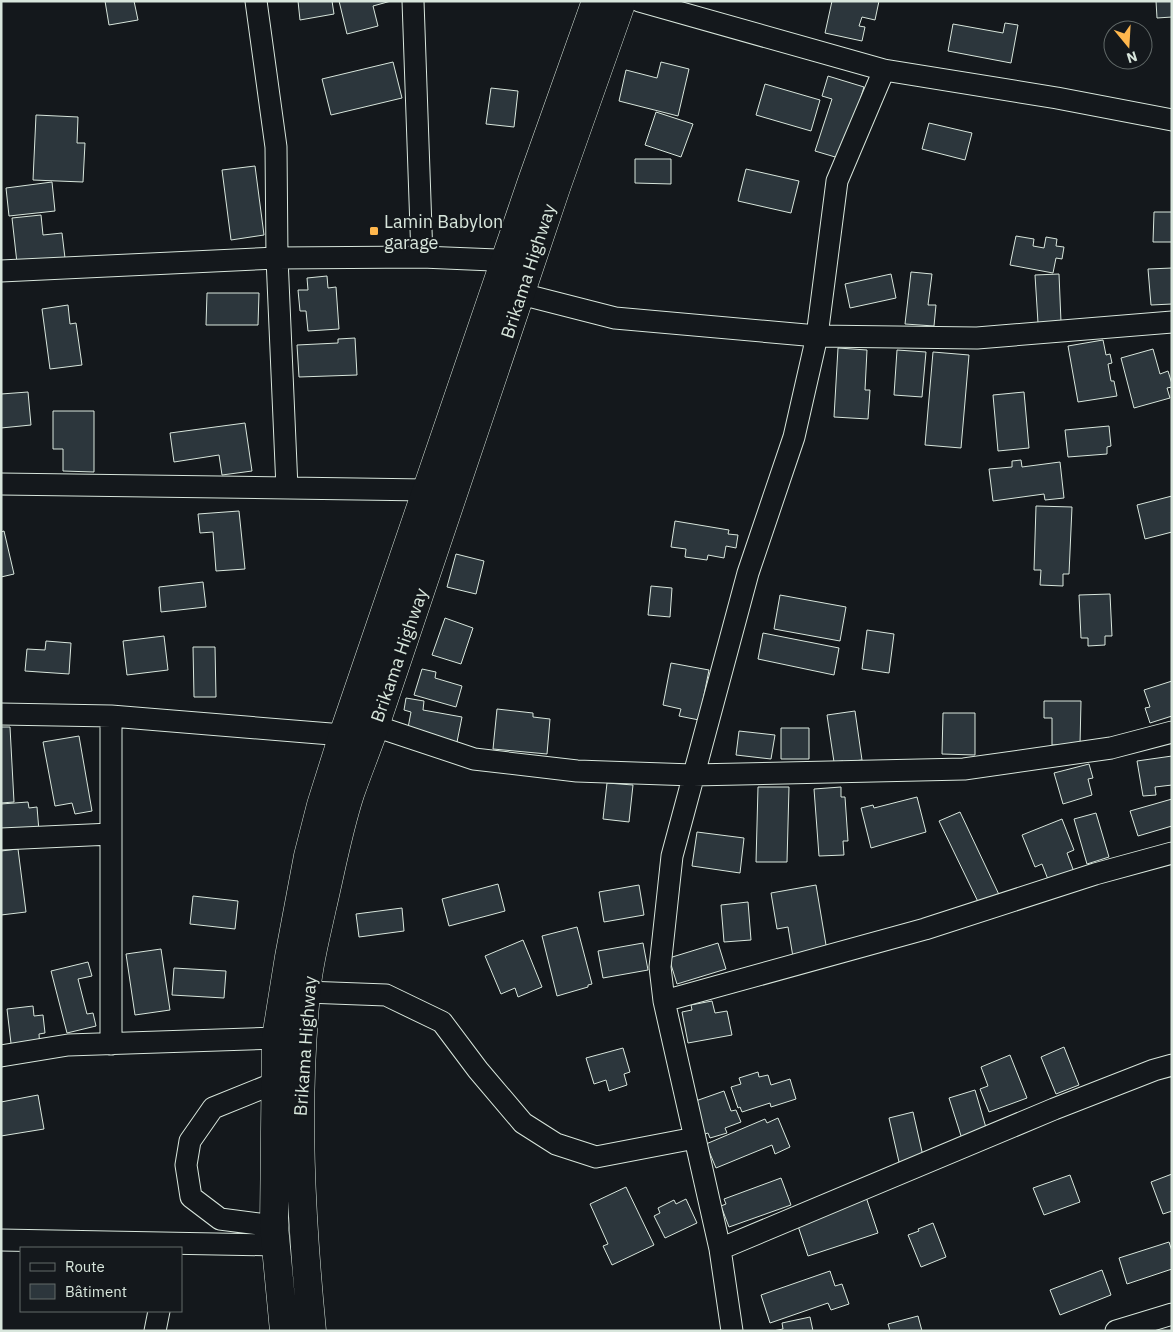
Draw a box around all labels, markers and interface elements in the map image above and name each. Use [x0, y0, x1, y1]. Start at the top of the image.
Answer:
north arrow [1103, 20, 1153, 70]
text: N [1124, 47, 1140, 67]
street label: Brikama Highway [495, 201, 561, 341]
place label: Lamin Babylon garage [384, 210, 503, 254]
marker: Lamin Babylon garage [368, 225, 380, 237]
street label: Brikama Highway [365, 585, 433, 725]
street label: Brikama Highway [289, 975, 321, 1117]
legend [20, 1247, 182, 1312]
text: Route [65, 1257, 105, 1276]
text: Bâtiment [65, 1282, 127, 1301]

